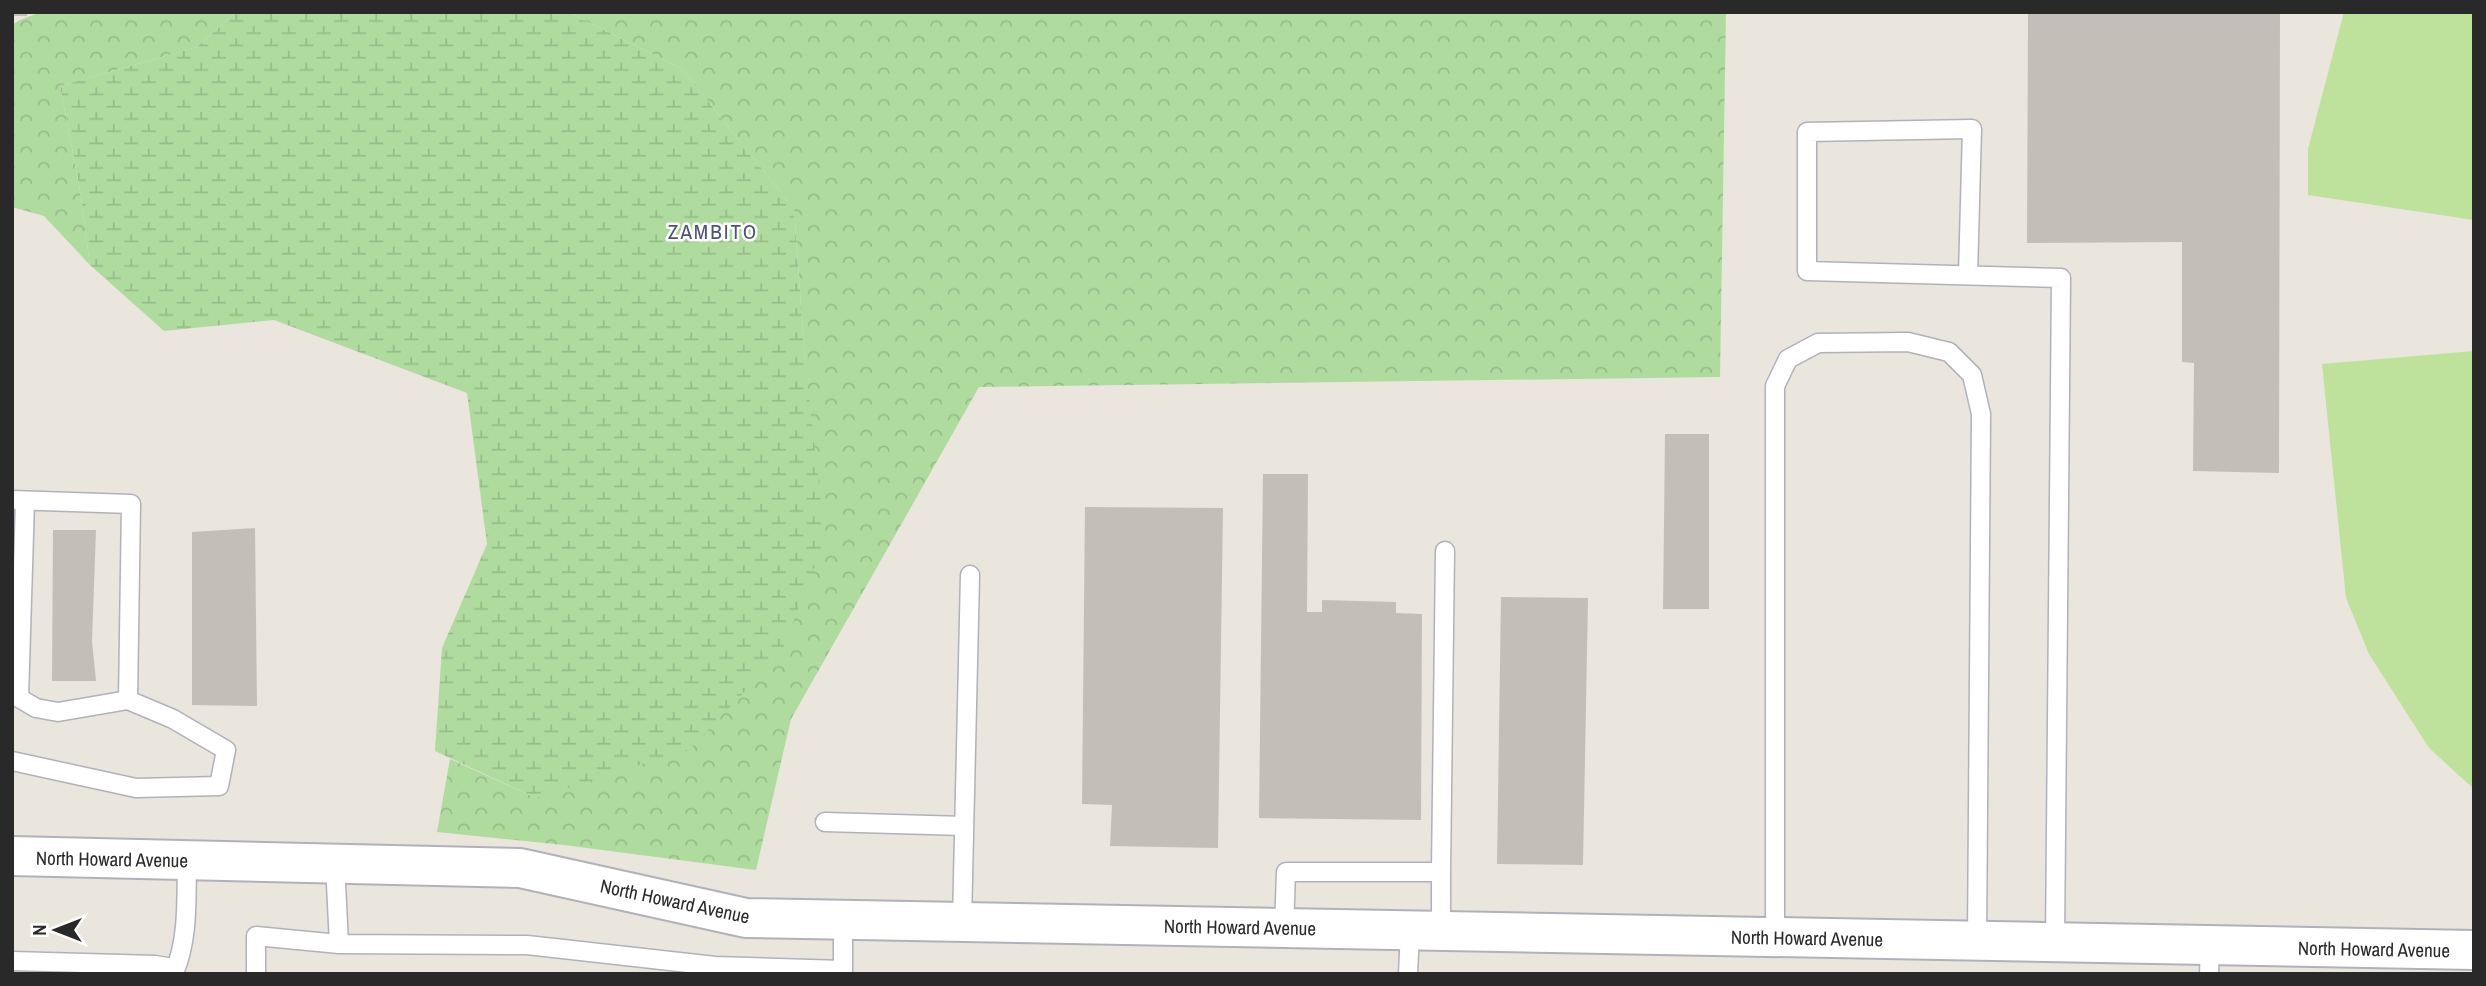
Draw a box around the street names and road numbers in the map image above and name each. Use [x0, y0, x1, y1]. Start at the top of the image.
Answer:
street label: North Howard Avenue [36, 845, 188, 873]
street label: North Howard Avenue [598, 872, 752, 930]
street label: North Howard Avenue [1164, 913, 1316, 941]
street label: North Howard Avenue [1731, 924, 1883, 952]
street label: North Howard Avenue [2298, 935, 2450, 963]

